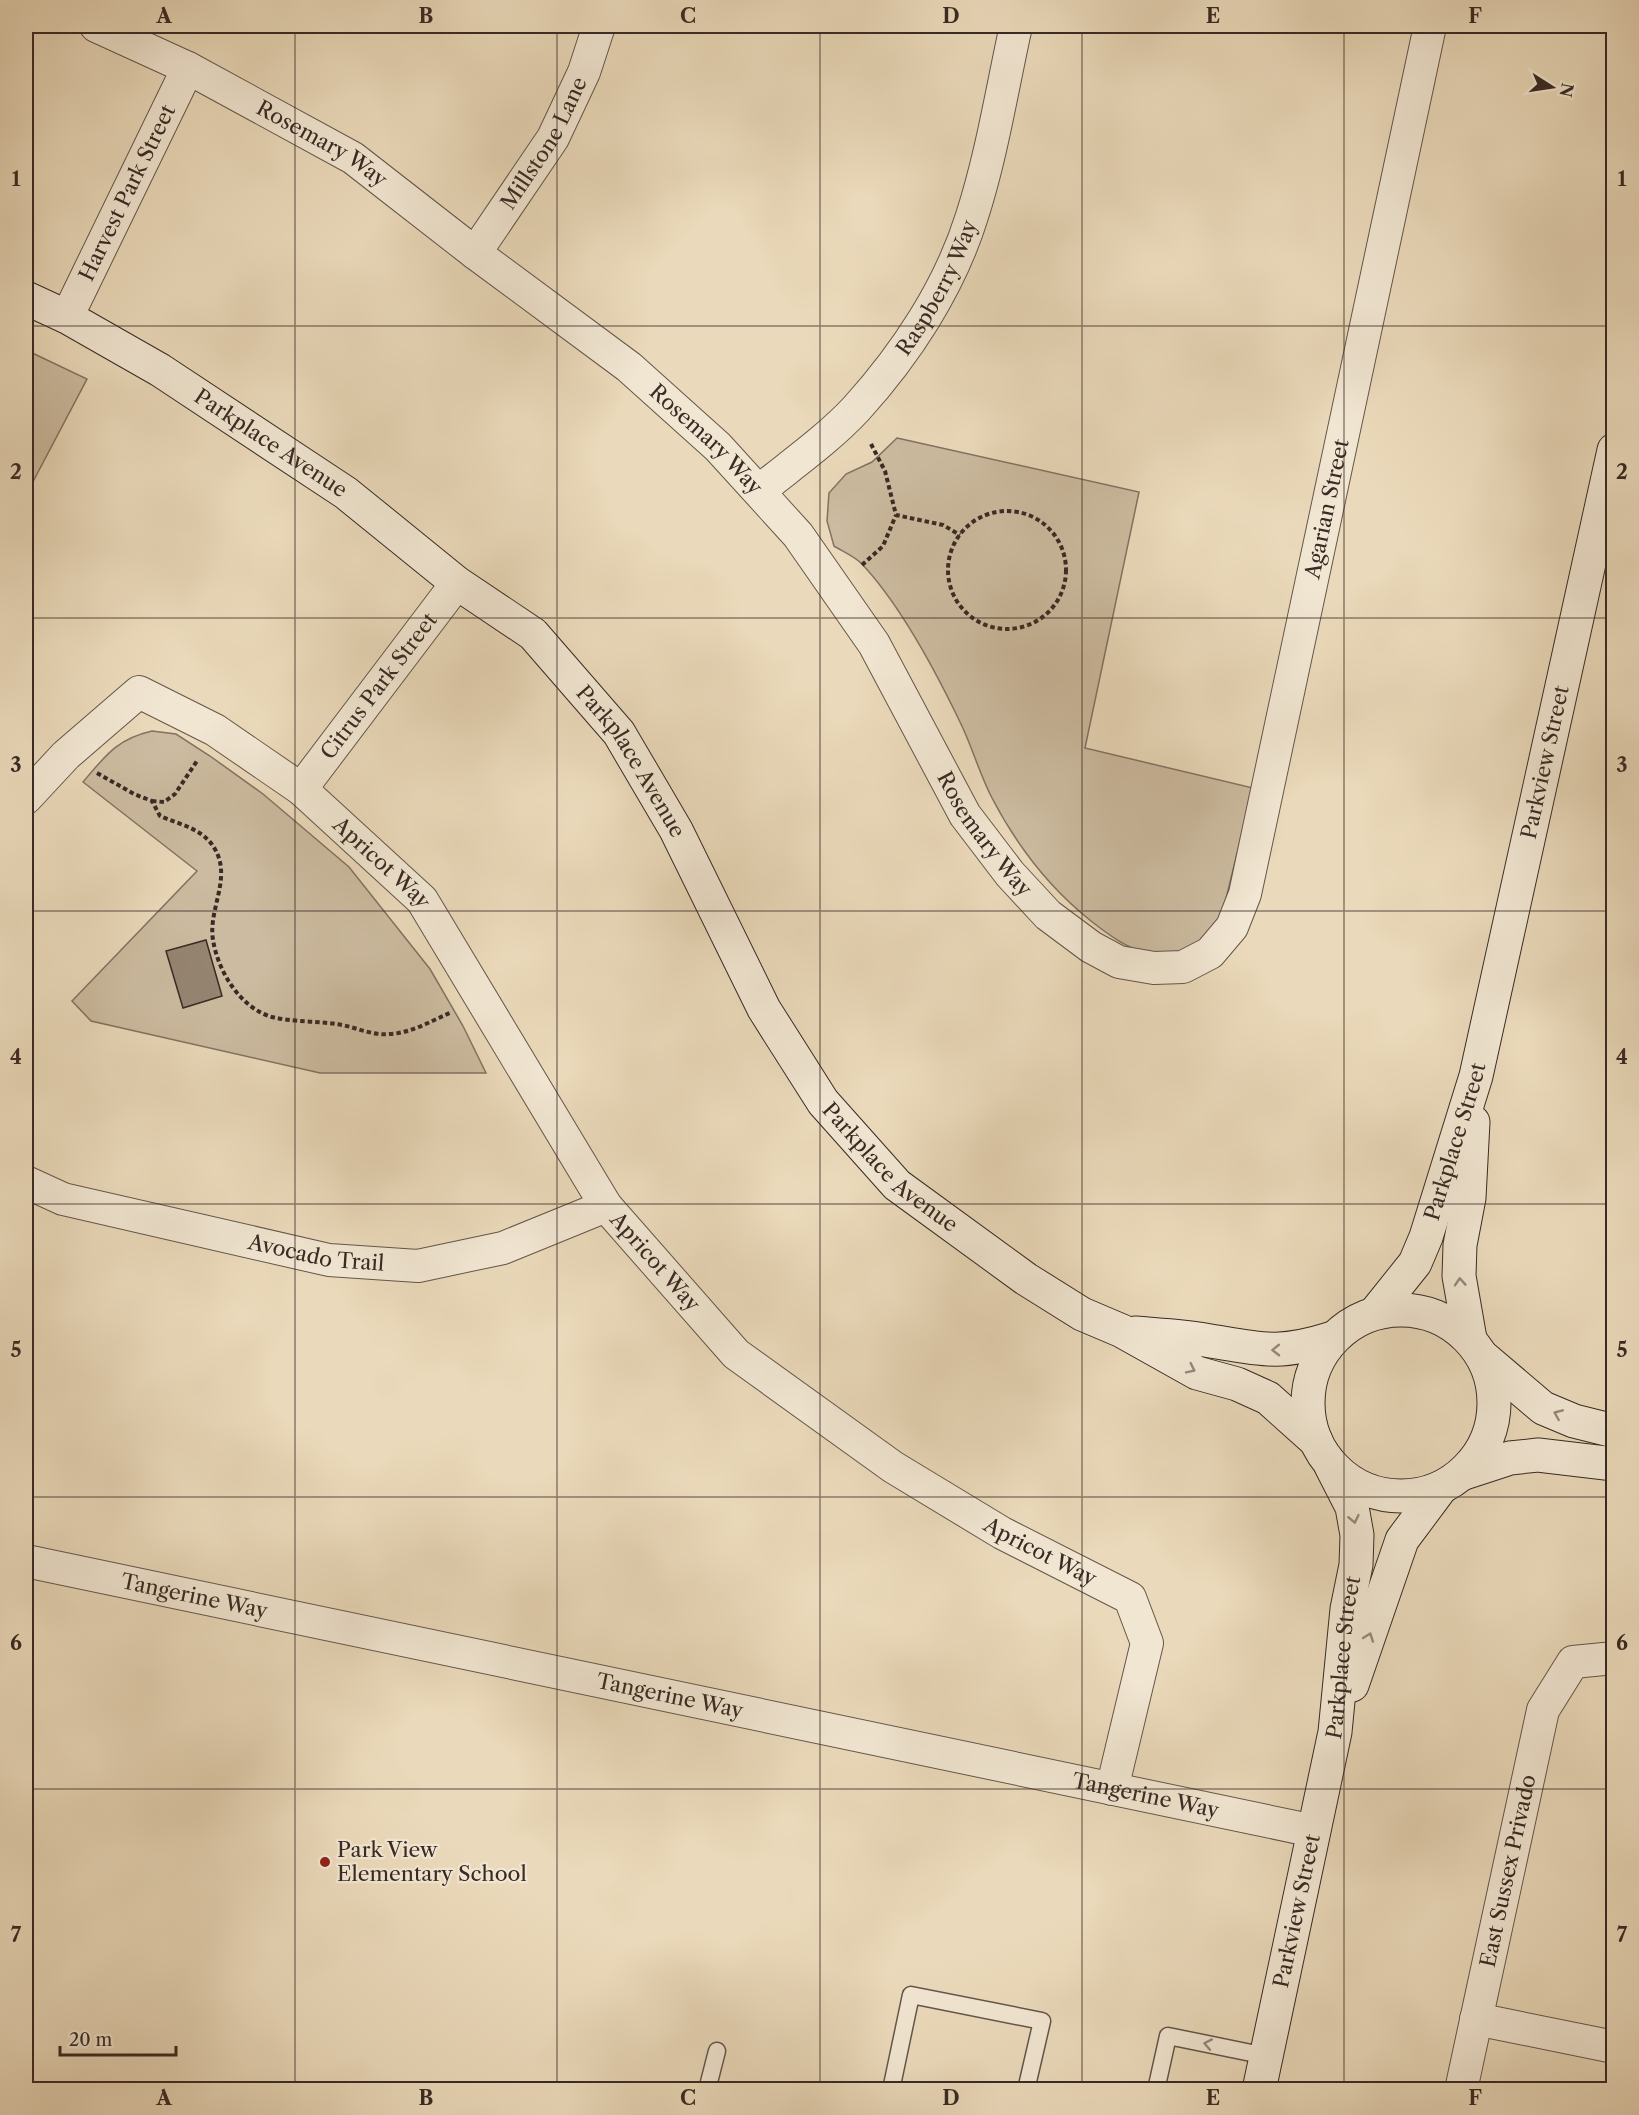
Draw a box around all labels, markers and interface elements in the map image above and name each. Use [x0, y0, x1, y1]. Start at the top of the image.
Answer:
text: A [155, 4, 172, 28]
text: B [419, 4, 434, 28]
text: C [680, 4, 696, 28]
text: D [942, 4, 960, 28]
text: E [1206, 4, 1220, 28]
text: F [1468, 4, 1482, 28]
north arrow [1522, 57, 1582, 117]
street label: Millstone Lane [495, 73, 592, 214]
text: N [1555, 81, 1578, 99]
street label: Rosemary Way [252, 95, 393, 192]
street label: Harvest Park Street [73, 100, 180, 285]
text: 1 [12, 167, 21, 191]
text: 1 [1618, 167, 1627, 191]
street label: Raspberry Way [891, 216, 982, 360]
street label: Rosemary Way [645, 379, 768, 500]
street label: Parkplace Avenue [190, 383, 352, 502]
street label: Agarian Street [1299, 436, 1354, 582]
text: 2 [10, 460, 22, 484]
text: 2 [1616, 460, 1628, 484]
street label: Citrus Park Street [315, 607, 442, 764]
street label: Parkplace Avenue [571, 680, 691, 841]
street label: Parkview Street [1516, 683, 1574, 841]
text: 3 [10, 753, 22, 777]
text: 3 [1616, 753, 1628, 777]
street label: Rosemary Way [932, 767, 1038, 902]
street label: Apricot Way [327, 811, 437, 912]
text: 4 [10, 1045, 22, 1069]
text: 4 [1616, 1045, 1628, 1069]
street label: Parkplace Street [1419, 1060, 1491, 1224]
street label: Parkplace Avenue [817, 1097, 963, 1237]
street label: Apricot Way [605, 1206, 706, 1316]
street label: Avocado Trail [245, 1229, 385, 1276]
one-way arrow [1454, 1277, 1467, 1286]
text: 5 [10, 1338, 22, 1362]
text: 5 [1616, 1338, 1628, 1362]
one-way arrow [1271, 1344, 1280, 1356]
one-way arrow [1185, 1362, 1196, 1373]
one-way arrow [1553, 1409, 1564, 1421]
street label: Apricot Way [979, 1511, 1101, 1591]
one-way arrow [1347, 1514, 1360, 1524]
street label: Tangerine Way [119, 1568, 270, 1623]
street label: Parkplace Street [1321, 1573, 1366, 1741]
text: 6 [10, 1631, 22, 1655]
text: 6 [1616, 1631, 1628, 1655]
one-way arrow [1362, 1632, 1375, 1643]
street label: Tangerine Way [595, 1668, 746, 1723]
street label: Tangerine Way [1070, 1768, 1222, 1823]
street label: East Sussex Privado [1475, 1772, 1541, 1970]
street label: Parkview Street [1268, 1831, 1325, 1990]
place label: Park View Elementary School [337, 1837, 527, 1886]
marker: Park View Elementary School [318, 1855, 332, 1869]
text: 7 [11, 1923, 22, 1947]
text: 7 [1617, 1923, 1628, 1947]
scale bar [60, 2019, 176, 2057]
text: 20 m [69, 2029, 113, 2051]
one-way arrow [1204, 2038, 1214, 2051]
text: A [155, 2086, 172, 2110]
text: B [419, 2086, 434, 2110]
text: C [680, 2086, 696, 2110]
text: D [942, 2086, 960, 2110]
text: E [1206, 2086, 1220, 2110]
text: F [1468, 2086, 1482, 2110]

